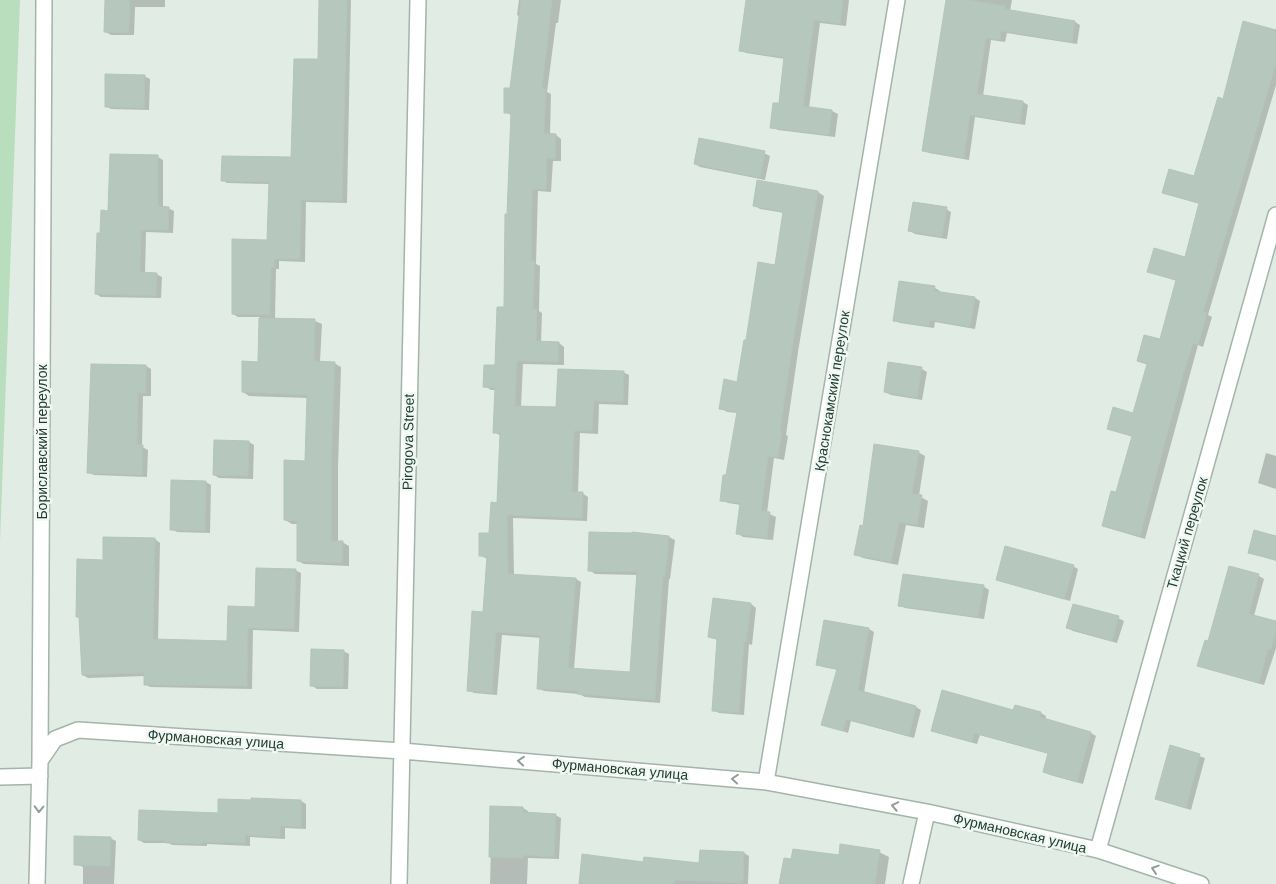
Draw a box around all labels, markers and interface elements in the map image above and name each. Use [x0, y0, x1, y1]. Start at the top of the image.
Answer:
street label: Краснокамский переулок [811, 309, 853, 472]
street label: Бориславский переулок [34, 364, 50, 520]
street label: Pirogova Street [399, 394, 417, 490]
street label: Ткацкий переулок [1163, 474, 1211, 591]
street label: Фурмановская улица [147, 726, 285, 752]
street label: Фурмановская улица [551, 755, 689, 783]
one-way arrow [517, 756, 525, 767]
one-way arrow [731, 774, 739, 785]
one-way arrow [891, 801, 900, 811]
one-way arrow [34, 806, 44, 814]
street label: Фурмановская улица [952, 810, 1089, 856]
one-way arrow [1151, 865, 1160, 875]

